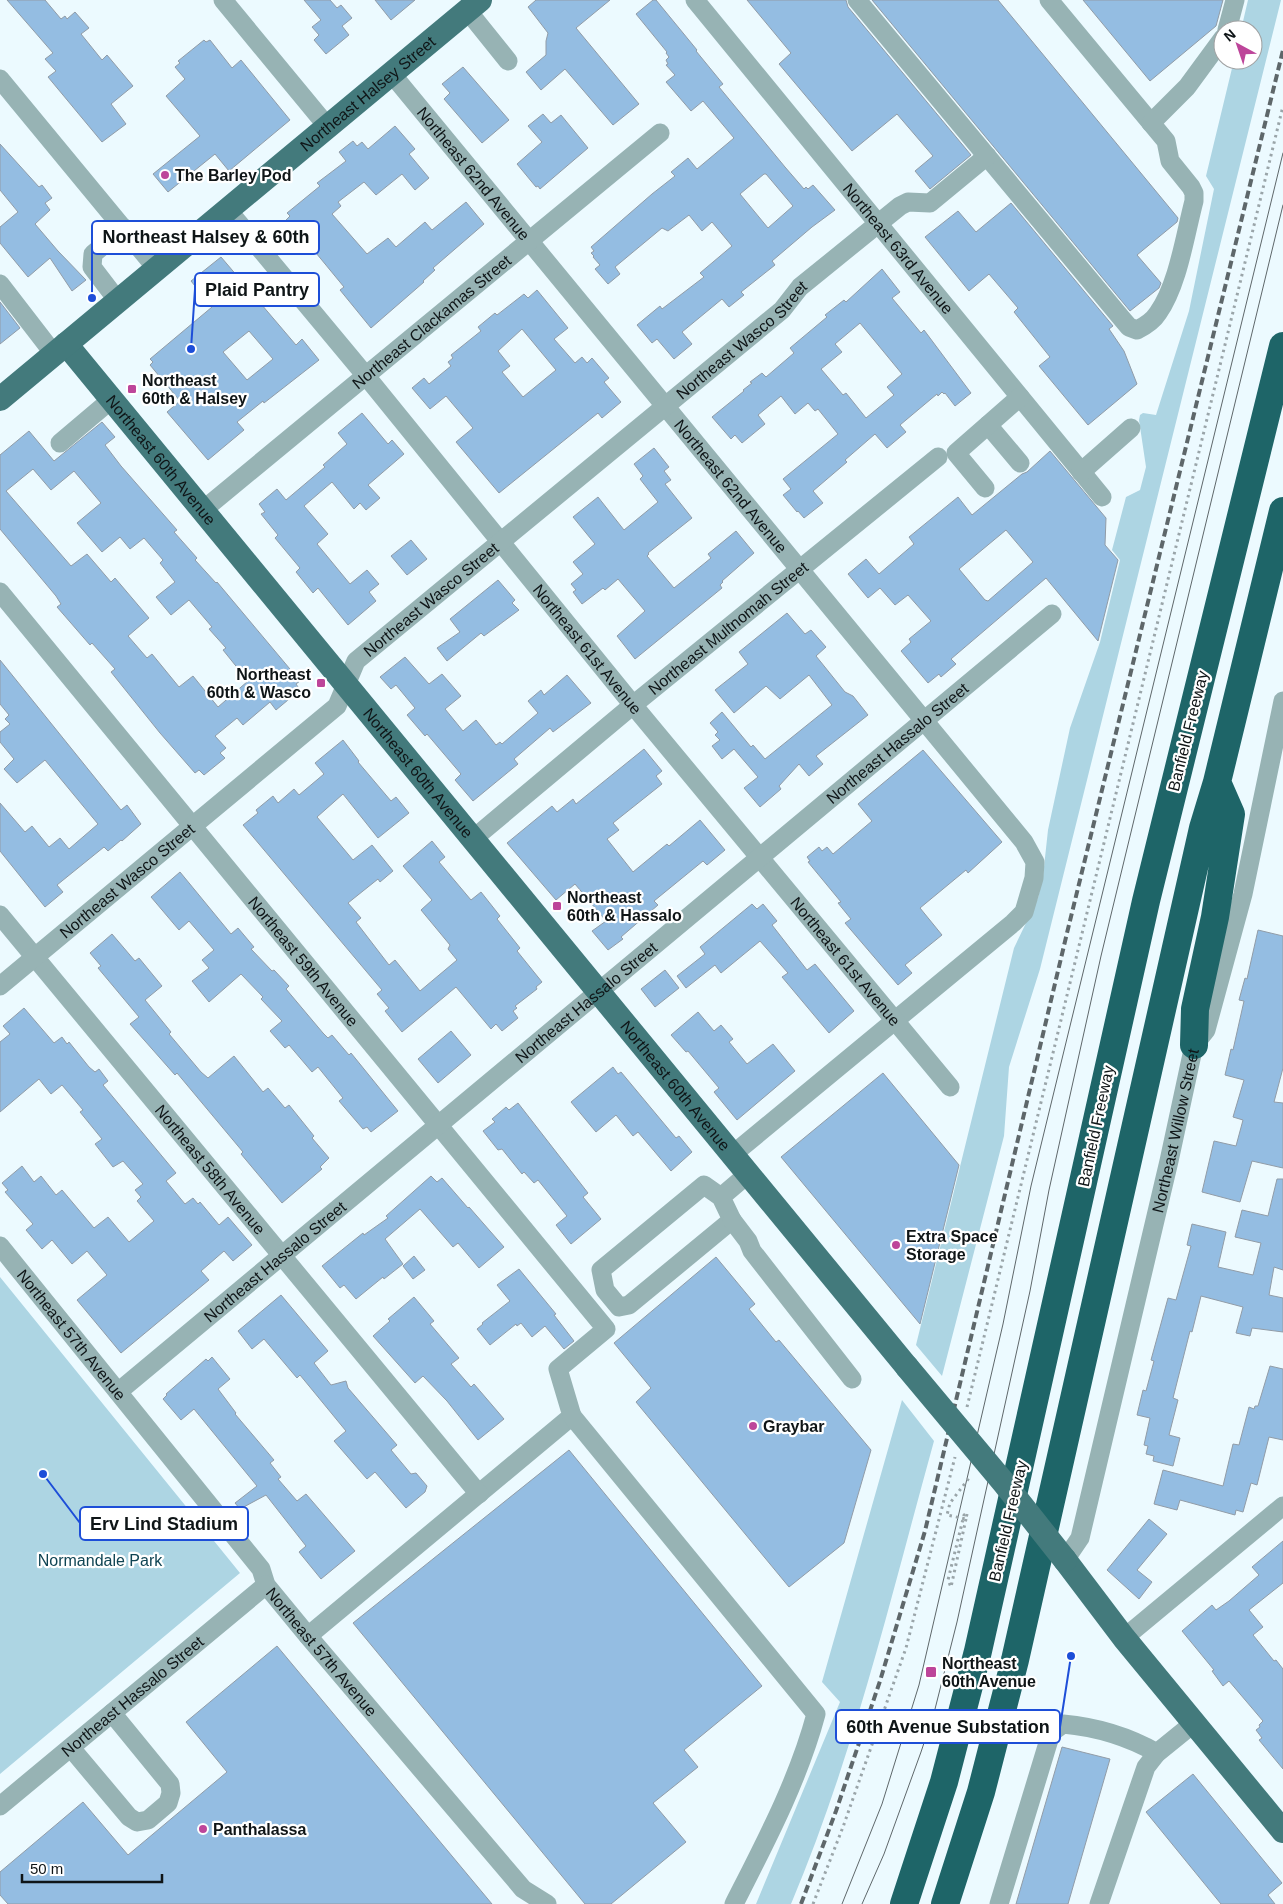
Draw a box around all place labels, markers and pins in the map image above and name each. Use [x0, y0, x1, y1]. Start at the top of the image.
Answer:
place label: The Barley Pod [175, 167, 291, 184]
marker: The Barley Pod [159, 169, 171, 181]
callout: Northeast Halsey & 60th [92, 221, 319, 254]
callout: Plaid Pantry [195, 273, 319, 306]
place label: Northeast 60th & Halsey [142, 372, 247, 407]
marker: Northeast 60th & Halsey [126, 383, 138, 395]
place label: Northeast 60th & Wasco [207, 666, 312, 701]
marker: Northeast 60th & Wasco [315, 677, 327, 689]
place label: Northeast 60th & Hassalo [567, 889, 682, 924]
marker: Northeast 60th & Hassalo [551, 900, 563, 912]
place label: Extra Space Storage [906, 1228, 998, 1263]
marker: Extra Space Storage [890, 1239, 902, 1251]
place label: Graybar [763, 1418, 824, 1435]
marker: Graybar [747, 1420, 759, 1432]
callout: Erv Lind Stadium [80, 1507, 248, 1540]
place label: Northeast 60th Avenue [942, 1655, 1036, 1690]
marker: Northeast 60th Avenue [924, 1665, 938, 1679]
callout: 60th Avenue Substation [836, 1710, 1060, 1743]
place label: Panthalassa [213, 1821, 306, 1838]
marker: Panthalassa [197, 1823, 209, 1835]

